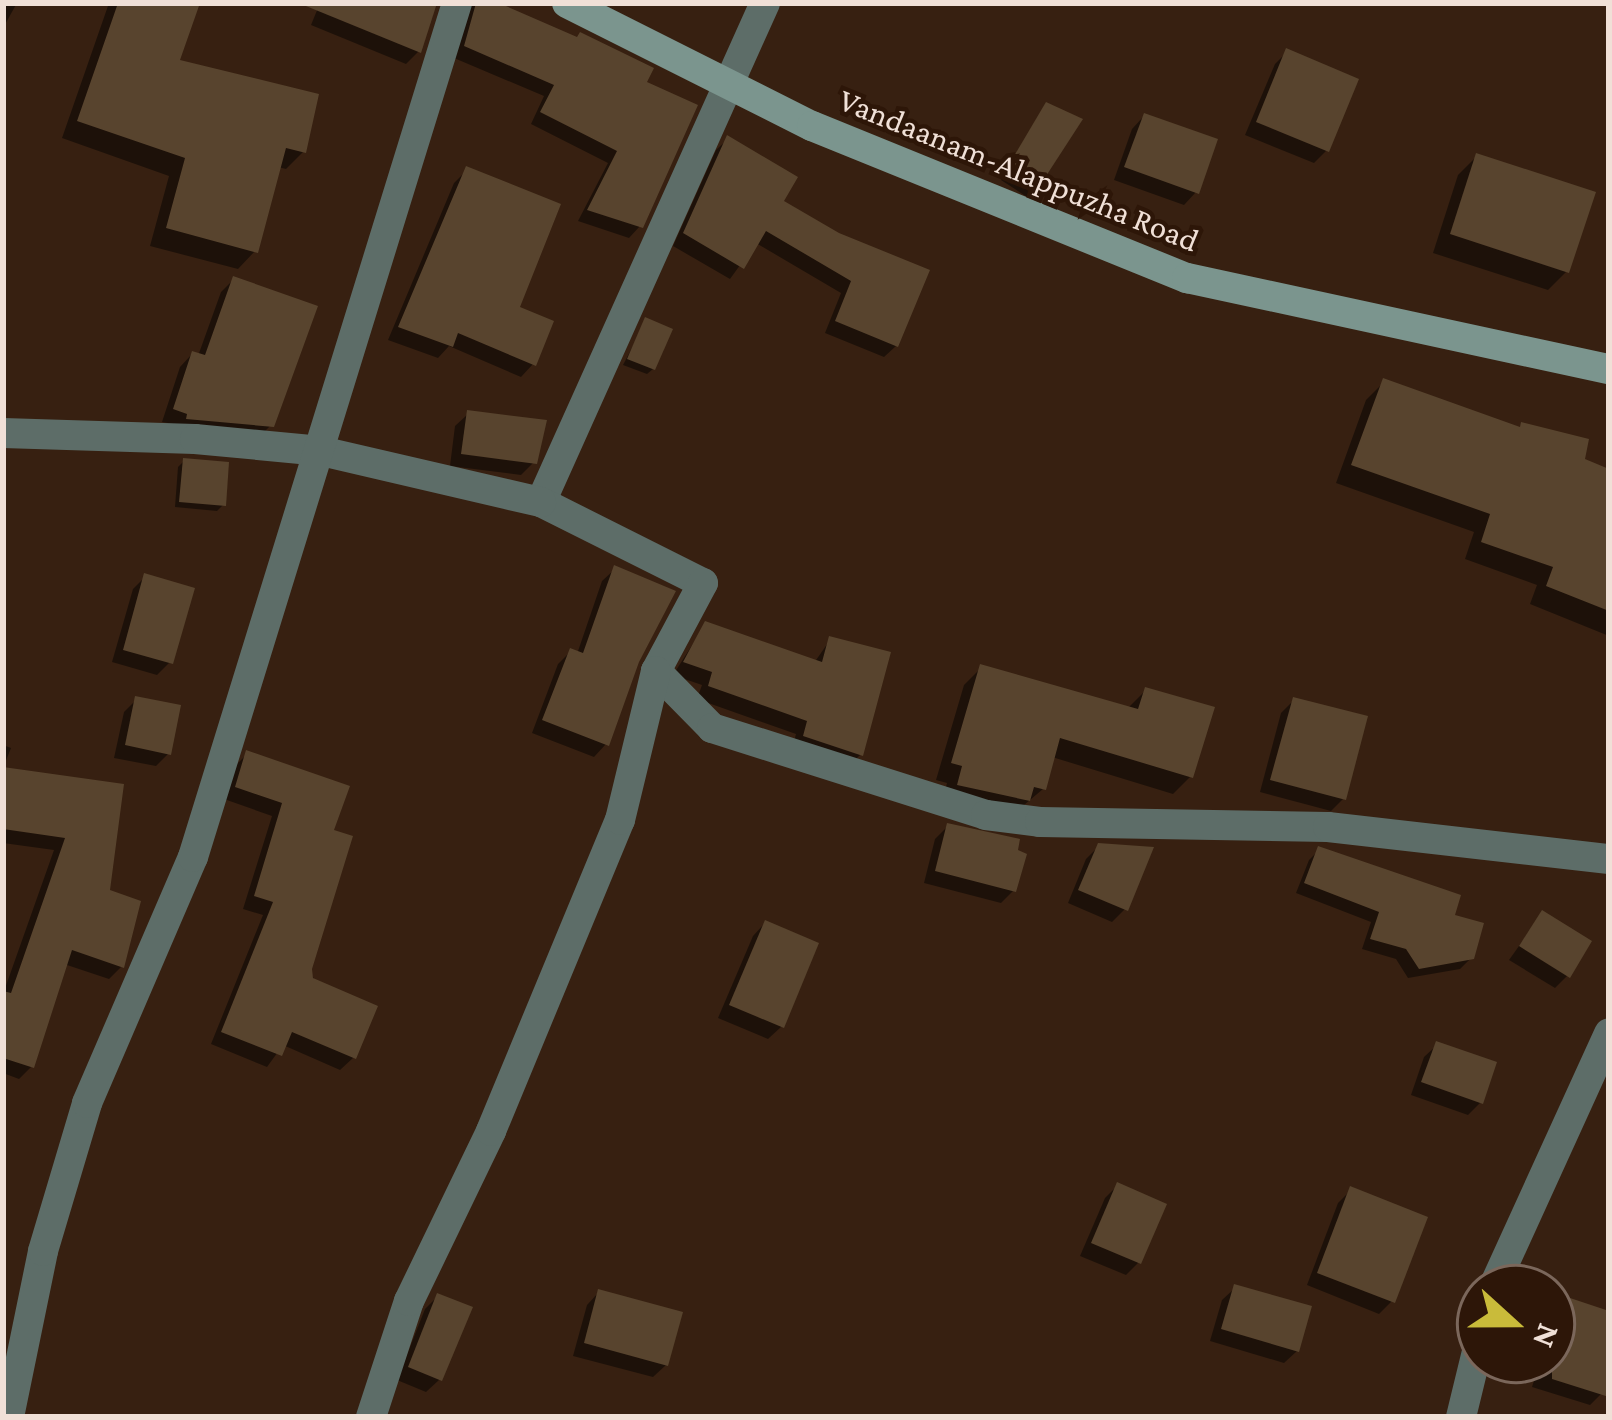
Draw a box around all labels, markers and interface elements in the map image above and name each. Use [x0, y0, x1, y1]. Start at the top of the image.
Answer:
street label: Vandaanam-Alappuzha Road [833, 80, 1205, 260]
north arrow [1456, 1264, 1576, 1384]
text: N [1526, 1319, 1569, 1353]

